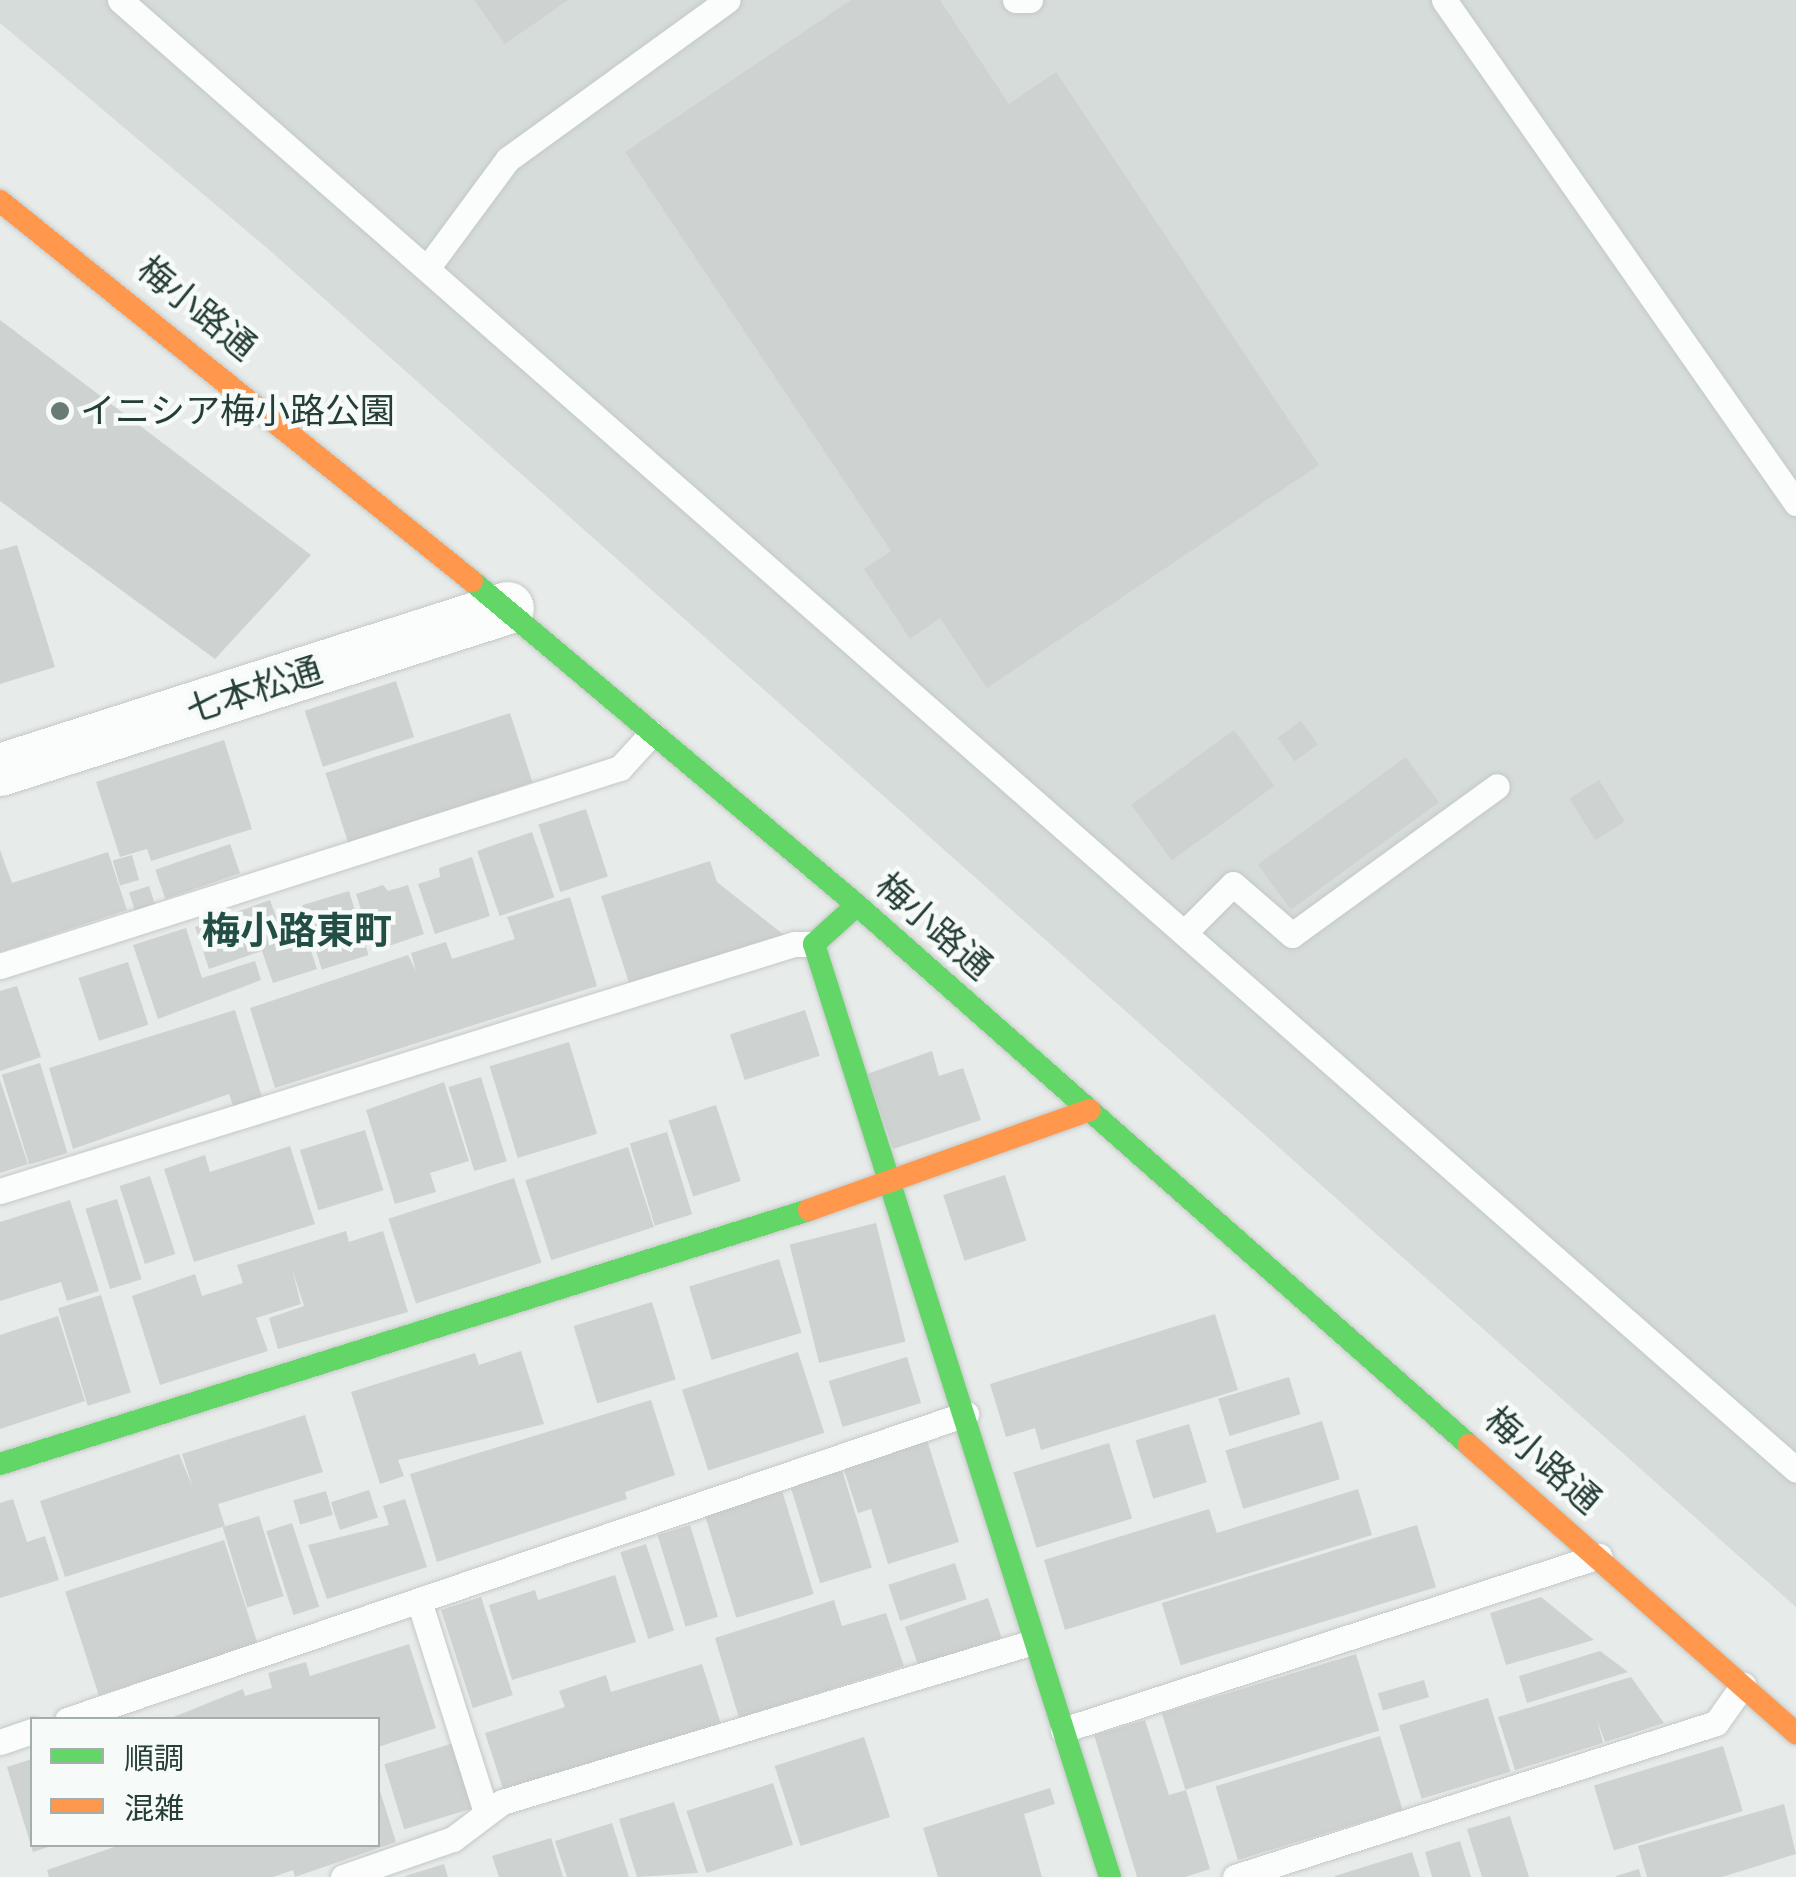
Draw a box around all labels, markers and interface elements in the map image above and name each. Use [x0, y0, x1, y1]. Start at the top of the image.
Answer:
street label: 梅小路通 [129, 248, 265, 368]
place label: イニシア梅小路公園 [80, 390, 395, 432]
marker: イニシア梅小路公園 [49, 400, 71, 422]
street label: 七本松通 [181, 648, 327, 732]
street label: 梅小路通 [867, 864, 1001, 988]
district label: 梅小路東町 [202, 909, 392, 955]
street label: 梅小路通 [1476, 1398, 1610, 1522]
legend [30, 1717, 380, 1847]
text: 順調 [124, 1741, 184, 1777]
text: 混雑 [124, 1791, 184, 1827]

